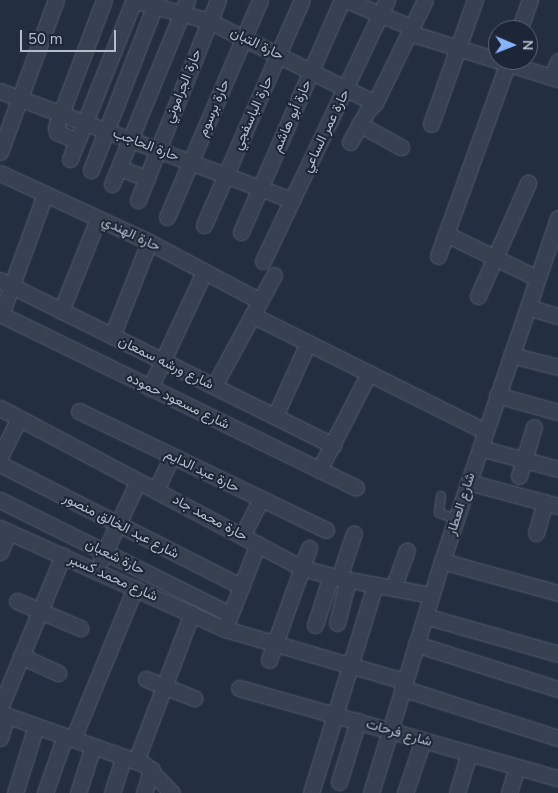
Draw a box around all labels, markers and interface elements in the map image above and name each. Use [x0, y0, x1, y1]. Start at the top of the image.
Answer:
scale bar [22, 20, 119, 52]
north arrow [488, 20, 538, 70]
street label: حارة التبان [228, 24, 286, 64]
text: 50 m [28, 29, 63, 49]
text: N [518, 40, 537, 51]
street label: حارة الجراموني [161, 47, 205, 125]
street label: حارة الباسفجي [229, 73, 277, 153]
street label: حارة برسوم [194, 77, 234, 139]
street label: حارة أبو هاشم [269, 77, 315, 155]
street label: حارة عمر الساعي [299, 87, 353, 175]
street label: حارة الحاجب [110, 125, 182, 165]
street label: حارة الهندي [99, 213, 163, 255]
street label: شارع ورشه سمعان [116, 333, 216, 393]
street label: شارع مسعود حموده [124, 369, 232, 433]
street label: حارة عبد الدايم [162, 446, 242, 496]
street label: شارع العطار [443, 471, 479, 537]
street label: شارع عبد الخالق منصور [60, 489, 182, 563]
street label: حارة محمد جاد [170, 491, 250, 545]
street label: حارة شعبان [83, 535, 147, 579]
street label: شارع محمد كسبر [66, 551, 160, 605]
street label: شارع فرحات [364, 716, 434, 750]

